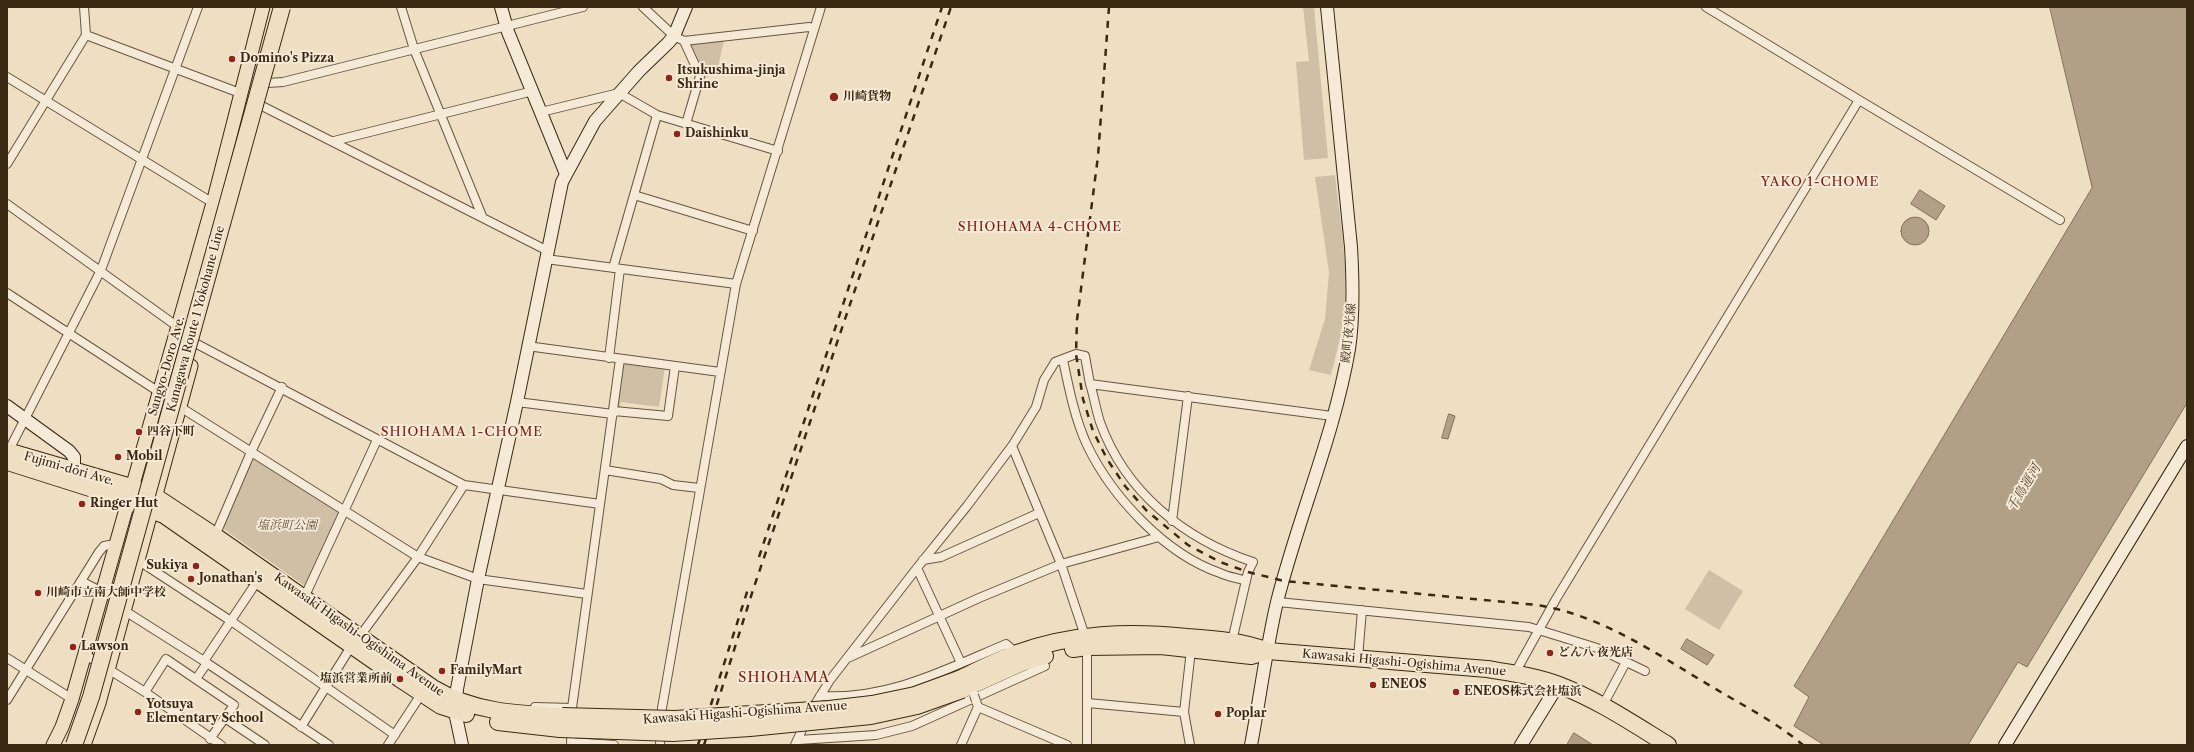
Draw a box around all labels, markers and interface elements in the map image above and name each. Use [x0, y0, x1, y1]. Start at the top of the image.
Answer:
place label: Domino's Pizza [240, 52, 334, 66]
marker: Domino's Pizza [227, 54, 237, 64]
place label: Itsukushima-jinja Shrine [677, 64, 786, 92]
marker: Itsukushima-jinja Shrine [664, 73, 674, 83]
place label: 川崎貨物 [843, 90, 891, 104]
marker: 川崎貨物 [828, 91, 840, 103]
place label: Daishinku [685, 127, 749, 141]
marker: Daishinku [672, 129, 682, 139]
district label: YAKO 1-CHOME [1761, 174, 1879, 190]
district label: SHIOHAMA 4-CHOME [958, 219, 1122, 235]
street label: Kanagawa Route 1 Yokohane Line [164, 224, 228, 414]
street label: 殿町夜光線 [1339, 302, 1359, 364]
street label: Sangyo-Doro Ave. [146, 314, 188, 418]
district label: SHIOHAMA 1-CHOME [381, 424, 543, 440]
place label: 四谷下町 [147, 425, 195, 439]
marker: 四谷下町 [134, 427, 144, 437]
street label: Fujimi-dōri Ave. [22, 449, 116, 489]
place label: Mobil [126, 450, 162, 464]
marker: Mobil [113, 452, 123, 462]
water label: 千鳥運河 [2004, 462, 2044, 514]
place label: Ringer Hut [90, 497, 158, 511]
marker: Ringer Hut [77, 499, 87, 509]
park label: 塩浜町公園 [257, 519, 317, 533]
place label: Sukiya [146, 559, 188, 573]
marker: Sukiya [191, 561, 201, 571]
street label: Kawasaki Higashi-Ogishima Avenue [271, 570, 447, 700]
place label: Jonathan's [199, 572, 263, 586]
marker: Jonathan's [186, 574, 196, 584]
place label: 川崎市立南大師中学校 [46, 586, 166, 600]
marker: 川崎市立南大師中学校 [33, 588, 43, 598]
place label: Lawson [81, 640, 129, 654]
marker: Lawson [68, 642, 78, 652]
place label: どん八 夜光店 [1558, 646, 1633, 660]
street label: Kawasaki Higashi-Ogishima Avenue [1301, 647, 1507, 679]
marker: どん八 夜光店 [1545, 648, 1555, 658]
place label: FamilyMart [450, 664, 522, 678]
marker: FamilyMart [437, 666, 447, 676]
district label: SHIOHAMA [738, 670, 830, 686]
place label: 塩浜営業所前 [320, 672, 392, 686]
marker: 塩浜営業所前 [395, 674, 405, 684]
place label: ENEOS [1381, 678, 1427, 692]
marker: ENEOS [1368, 680, 1378, 690]
place label: ENEOS株式会社塩浜 [1464, 685, 1582, 699]
marker: ENEOS株式会社塩浜 [1451, 687, 1461, 697]
place label: Yotsuya Elementary School [146, 698, 263, 726]
street label: Kawasaki Higashi-Ogishima Avenue [642, 699, 848, 727]
marker: Yotsuya Elementary School [133, 707, 143, 717]
place label: Poplar [1226, 707, 1267, 721]
marker: Poplar [1213, 709, 1223, 719]

